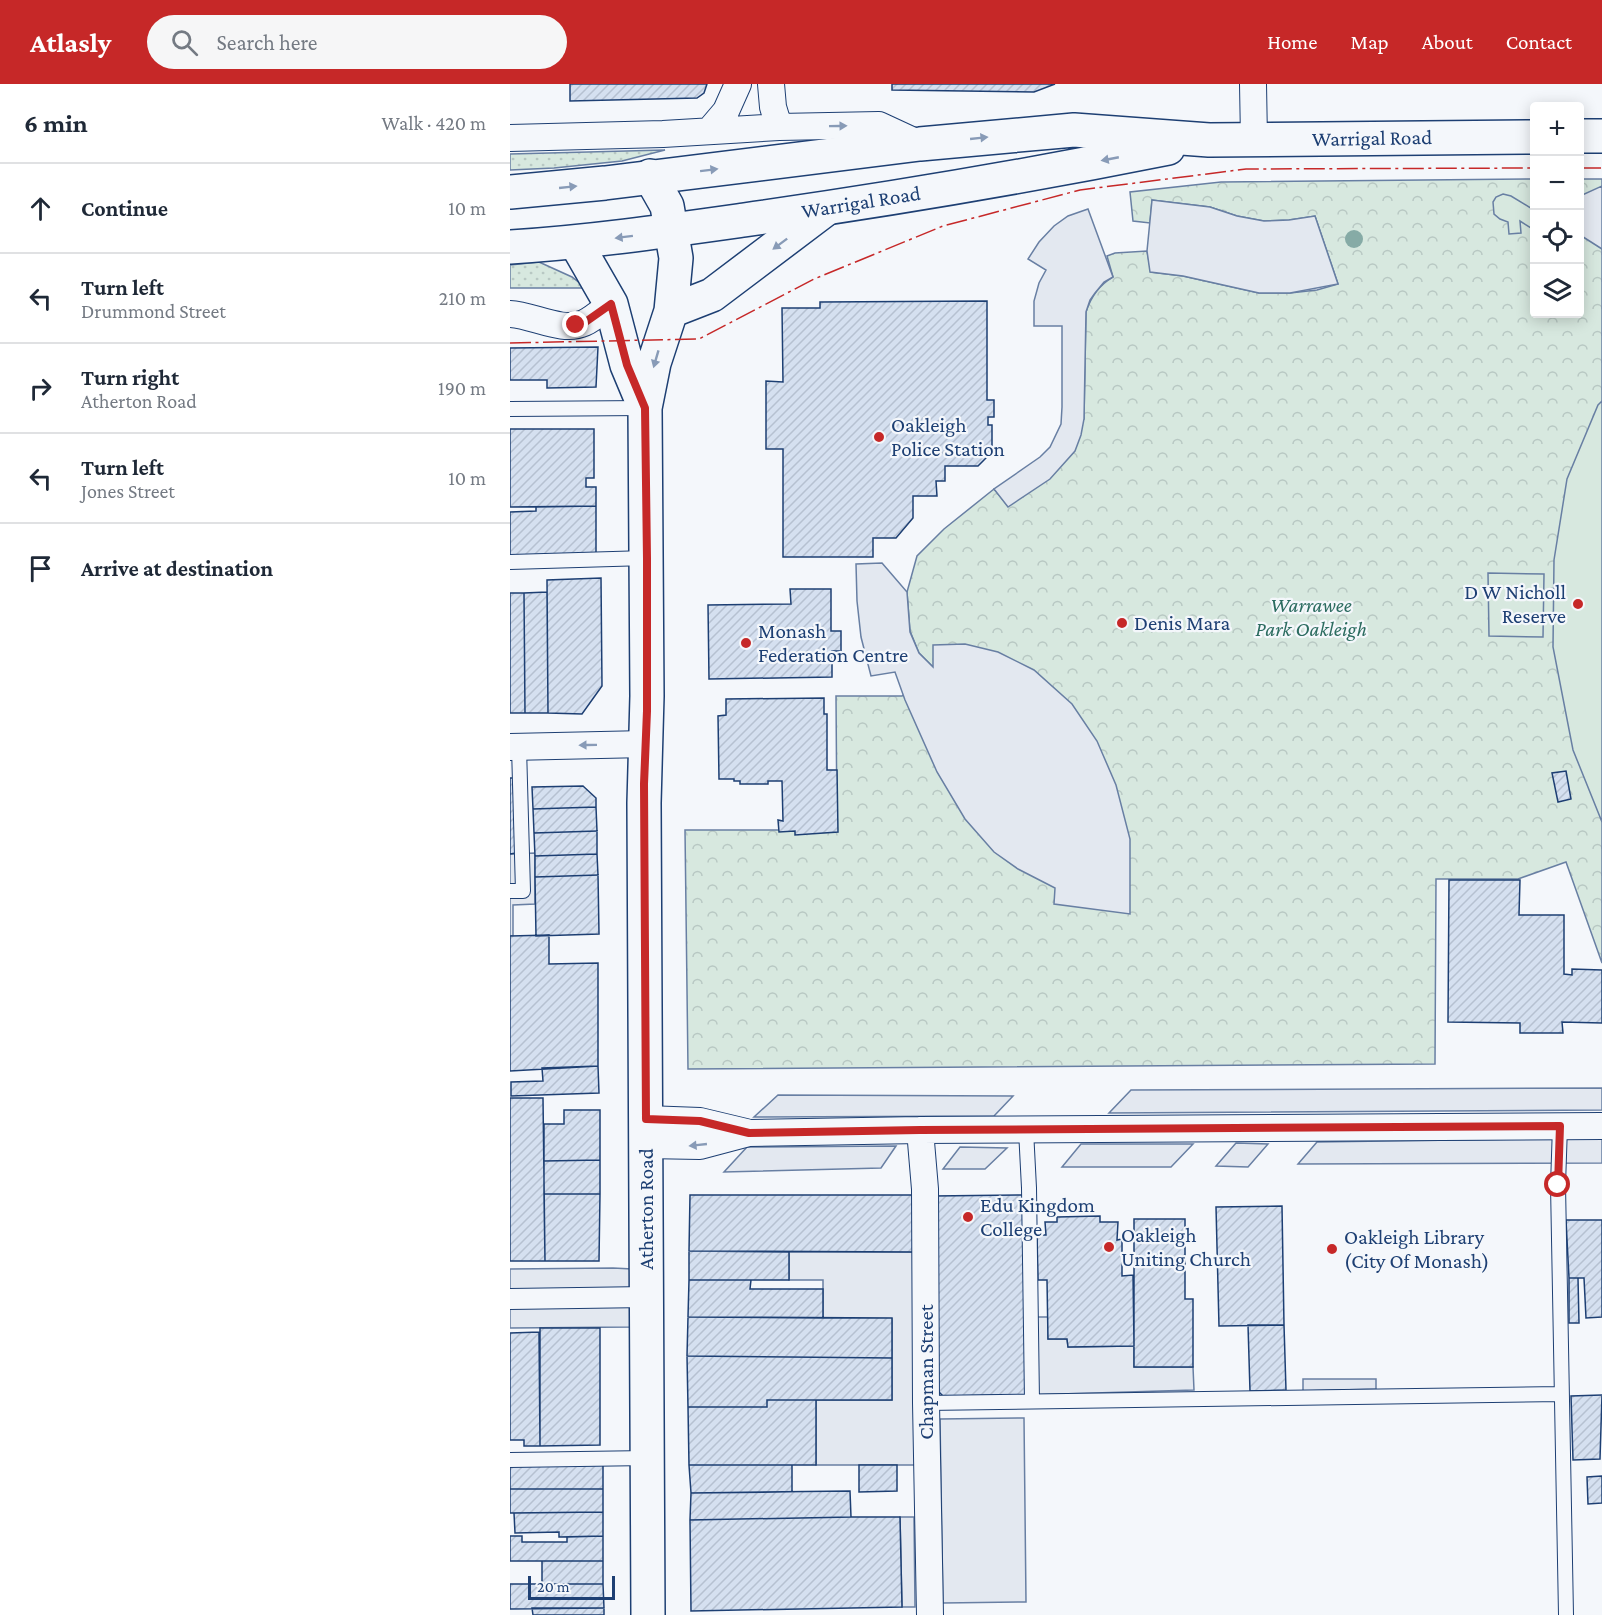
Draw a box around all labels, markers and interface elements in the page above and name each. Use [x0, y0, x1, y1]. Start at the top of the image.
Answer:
search box [147, 15, 567, 69]
icon: search [168, 26, 201, 59]
text: Atlasly [30, 27, 111, 58]
text: Search here [216, 30, 317, 55]
text: Home [1267, 30, 1317, 54]
text: Map [1350, 30, 1389, 54]
text: About [1422, 30, 1473, 54]
text: Contact [1506, 30, 1572, 54]
map controls [1530, 102, 1584, 318]
button: + [1530, 102, 1584, 156]
text: 6 min [24, 109, 88, 138]
text: Walk · 420 m [381, 112, 486, 134]
one-way arrow [828, 121, 847, 130]
street label: Warrigal Road [1312, 125, 1432, 151]
one-way arrow [969, 133, 988, 143]
one-way arrow [1100, 155, 1119, 164]
button: − [1530, 156, 1584, 210]
one-way arrow [699, 165, 718, 174]
street label: Warrigal Road [800, 181, 922, 223]
one-way arrow [559, 182, 578, 192]
icon: ahead [24, 192, 57, 225]
text: Continue [81, 196, 168, 221]
text: 10 m [448, 197, 486, 219]
button: locate [1530, 210, 1584, 264]
one-way arrow [614, 232, 633, 242]
one-way arrow [772, 238, 788, 250]
button: layers [1530, 264, 1584, 318]
text: Turn left [81, 275, 164, 300]
icon: left [24, 282, 57, 315]
text: 210 m [439, 287, 486, 309]
text: Drummond Street [81, 300, 226, 322]
route end [562, 311, 588, 337]
one-way arrow [651, 350, 660, 368]
text: Turn right [81, 365, 179, 390]
icon: right [24, 372, 57, 405]
text: 190 m [438, 377, 486, 399]
text: Atherton Road [81, 390, 197, 412]
place label: Oakleigh Police Station [891, 413, 1005, 461]
marker: Oakleigh Police Station [872, 430, 886, 444]
text: Turn left [81, 455, 164, 480]
icon: left [24, 462, 57, 495]
text: 10 m [448, 467, 486, 489]
text: Jones Street [81, 480, 175, 502]
icon: arrive [24, 552, 57, 585]
text: Arrive at destination [81, 556, 273, 581]
place label: D W Nicholl Reserve [1464, 580, 1566, 628]
park label: Warrawee Park Oakleigh [1255, 593, 1367, 641]
marker: D W Nicholl Reserve [1571, 597, 1585, 611]
place label: Denis Mara [1134, 611, 1230, 635]
marker: Denis Mara [1115, 616, 1129, 630]
place label: Monash Federation Centre [758, 619, 908, 667]
marker: Monash Federation Centre [739, 636, 753, 650]
one-way arrow [578, 740, 597, 750]
one-way arrow [689, 1140, 708, 1150]
street label: Atherton Road [634, 1148, 658, 1270]
route start [1544, 1171, 1570, 1197]
place label: Edu Kingdom College [980, 1193, 1095, 1241]
marker: Edu Kingdom College [961, 1210, 975, 1224]
place label: Oakleigh Uniting Church [1121, 1223, 1251, 1271]
place label: Oakleigh Library (City Of Monash) [1344, 1225, 1489, 1273]
marker: Oakleigh Uniting Church [1102, 1240, 1116, 1254]
marker: Oakleigh Library (City Of Monash) [1325, 1242, 1339, 1256]
street label: Chapman Street [914, 1303, 938, 1440]
scale bar [528, 1573, 615, 1600]
text: 20 m [537, 1578, 570, 1595]

